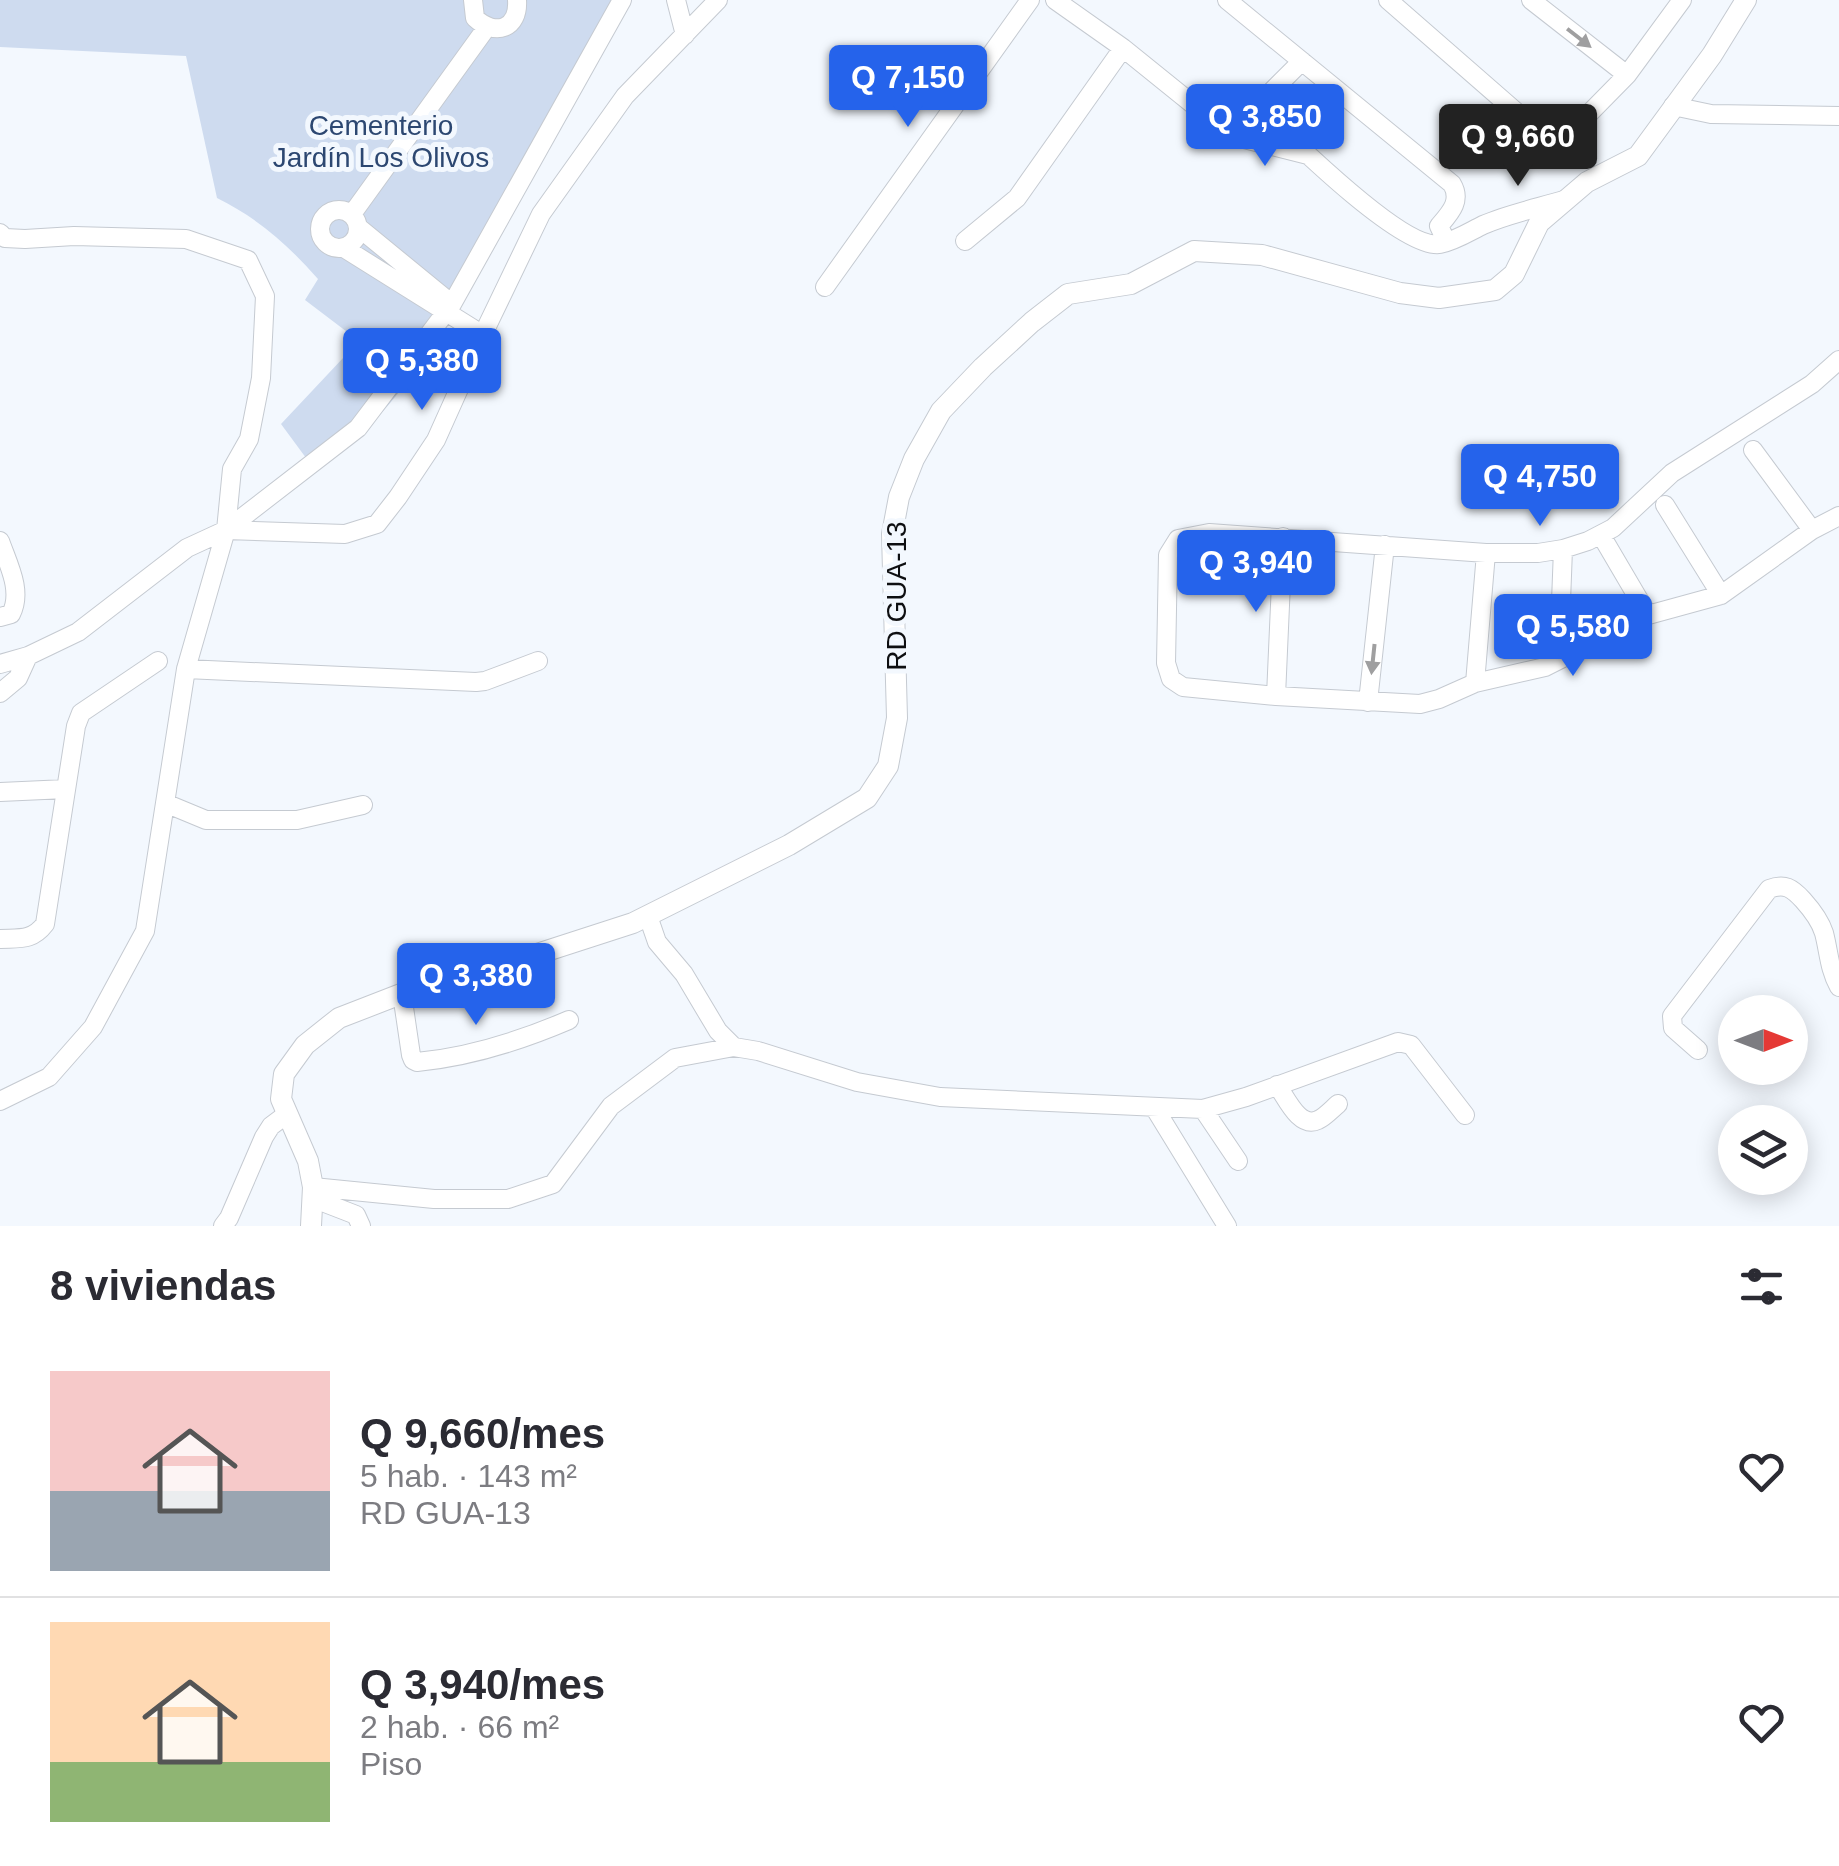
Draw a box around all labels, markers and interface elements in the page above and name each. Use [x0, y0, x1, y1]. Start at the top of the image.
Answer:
one-way arrow [1566, 27, 1592, 47]
pin: Q 7,150 [816, 45, 1000, 130]
text: Q 7,150 [851, 59, 965, 95]
pin: Q 3,850 [1173, 84, 1357, 169]
text: Q 3,850 [1208, 98, 1322, 134]
pin: Q 9,660 [1426, 104, 1610, 189]
park label: Cementerio Jardín Los Olivos [273, 110, 489, 173]
text: Q 9,660 [1461, 118, 1575, 154]
pin: Q 5,380 [330, 328, 514, 413]
text: Q 5,380 [365, 342, 479, 378]
pin: Q 4,750 [1448, 444, 1632, 529]
text: Q 4,750 [1483, 458, 1597, 494]
street label: RD GUA-13 [881, 521, 912, 671]
pin: Q 3,940 [1164, 530, 1348, 615]
text: Q 3,940 [1199, 544, 1313, 580]
pin: Q 5,580 [1481, 594, 1665, 679]
text: Q 5,580 [1516, 608, 1630, 644]
one-way arrow [1365, 643, 1381, 675]
pin: Q 3,380 [384, 943, 568, 1028]
text: Q 3,380 [419, 957, 533, 993]
north arrow [1718, 995, 1808, 1085]
map controls [1718, 995, 1808, 1195]
button: layers [1718, 1105, 1808, 1195]
icon: filters [1734, 1259, 1789, 1314]
text: 8 viviendas [50, 1262, 276, 1309]
text: Q 9,660/mes [360, 1410, 605, 1457]
icon: home [130, 1411, 250, 1531]
icon: heart [1734, 1444, 1789, 1499]
text: 5 hab. · 143 m² [360, 1458, 577, 1494]
text: RD GUA-13 [360, 1495, 531, 1531]
text: Q 3,940/mes [360, 1661, 605, 1708]
icon: home [130, 1662, 250, 1782]
icon: heart [1734, 1695, 1789, 1750]
text: 2 hab. · 66 m² [360, 1709, 559, 1745]
text: Piso [360, 1746, 422, 1782]

